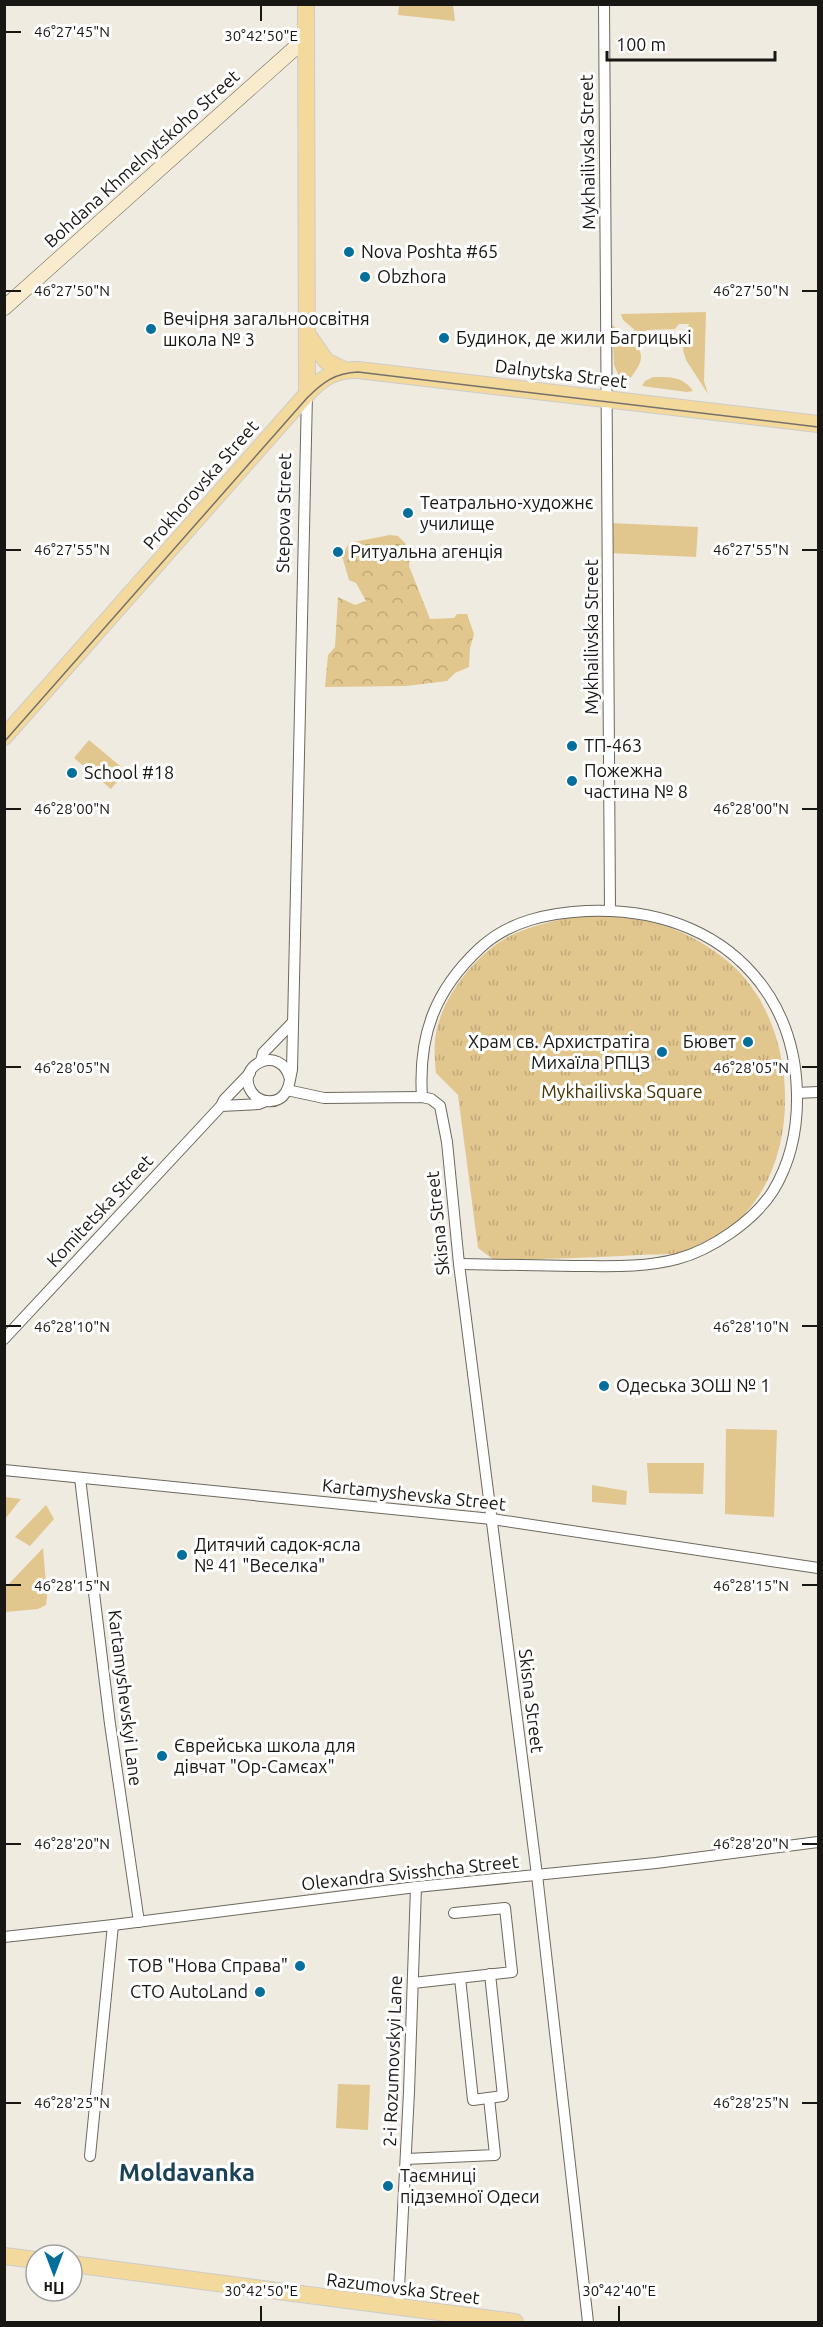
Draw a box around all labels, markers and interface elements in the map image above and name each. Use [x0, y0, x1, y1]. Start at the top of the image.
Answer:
text: 46°27'45"N [34, 23, 110, 40]
scale bar [607, 24, 775, 62]
text: 30°42'50"E [224, 27, 298, 44]
text: 100 m [616, 34, 666, 54]
street label: Bohdana Khmelnytskoho Street [40, 65, 243, 251]
street label: Mykhailivska Street [576, 74, 598, 230]
place label: Nova Poshta #65 [361, 241, 498, 261]
marker: Nova Poshta #65 [342, 245, 356, 259]
place label: Obzhora [377, 266, 446, 286]
marker: Obzhora [358, 270, 372, 284]
text: 46°27'50"N [34, 282, 110, 299]
text: 46°27'50"N [713, 282, 789, 299]
place label: Вечірня загальноосвітня школа № 3 [163, 308, 370, 349]
marker: Вечірня загальноосвітня школа № 3 [144, 322, 158, 336]
place label: Будинок, де жили Багрицькі [456, 327, 692, 347]
marker: Будинок, де жили Багрицькі [437, 331, 451, 345]
street label: Dalnytska Street [494, 355, 628, 391]
street label: Prokhorovska Street [139, 416, 262, 553]
street label: Stepova Street [272, 453, 294, 573]
place label: Театрально-художнє училище [420, 492, 594, 533]
marker: Театрально-художнє училище [401, 506, 415, 520]
text: 46°27'55"N [34, 541, 110, 558]
place label: Ритуальна агенція [350, 541, 503, 561]
text: 46°27'55"N [713, 541, 789, 558]
marker: Ритуальна агенція [331, 545, 345, 559]
street label: Mykhailivska Street [581, 559, 601, 715]
place label: ТП-463 [584, 735, 642, 755]
marker: ТП-463 [565, 739, 579, 753]
place label: Пожежна частина № 8 [584, 760, 688, 801]
place label: School #18 [84, 762, 174, 782]
marker: School #18 [65, 766, 79, 780]
marker: Пожежна частина № 8 [565, 774, 579, 788]
text: 46°28'00"N [34, 800, 110, 817]
text: 46°28'00"N [713, 800, 789, 817]
place label: Храм св. Архистратіга Михаїла РПЦЗ [468, 1031, 650, 1072]
place label: Бювет [683, 1031, 736, 1051]
marker: Бювет [741, 1035, 755, 1049]
marker: Храм св. Архистратіга Михаїла РПЦЗ [655, 1045, 669, 1059]
text: 46°28'05"N [34, 1059, 110, 1076]
text: 46°28'05"N [713, 1059, 789, 1076]
park label: Mykhailivska Square [541, 1081, 703, 1101]
street label: Komitetska Street [42, 1150, 156, 1270]
street label: Skisna Street [422, 1170, 452, 1276]
text: 46°28'10"N [34, 1318, 110, 1335]
text: 46°28'10"N [713, 1318, 789, 1335]
place label: Одеська ЗОШ № 1 [616, 1375, 770, 1395]
marker: Одеська ЗОШ № 1 [597, 1379, 611, 1393]
street label: Kartamyshevska Street [321, 1474, 507, 1514]
place label: Дитячий садок-ясла № 41 "Веселка" [194, 1534, 361, 1575]
marker: Дитячий садок-ясла № 41 "Веселка" [175, 1548, 189, 1562]
text: 46°28'15"N [34, 1577, 110, 1594]
text: 46°28'15"N [713, 1577, 789, 1594]
street label: Kartamyshevskyi Lane [105, 1609, 147, 1787]
street label: Skisna Street [516, 1648, 548, 1754]
place label: Єврейська школа для дівчат "Ор-Самєах" [174, 1735, 356, 1776]
marker: Єврейська школа для дівчат "Ор-Самєах" [155, 1749, 169, 1763]
text: 46°28'20"N [34, 1835, 110, 1852]
text: 46°28'20"N [713, 1835, 789, 1852]
street label: Olexandra Svisshcha Street [300, 1851, 520, 1893]
place label: ТОВ "Нова Справа" [128, 1955, 288, 1975]
marker: ТОВ "Нова Справа" [293, 1959, 307, 1973]
street label: 2-i Rozumovskyi Lane [379, 1975, 405, 2147]
place label: СТО AutoLand [130, 1981, 248, 2001]
marker: СТО AutoLand [253, 1985, 267, 1999]
text: 46°28'25"N [34, 2094, 110, 2111]
text: 46°28'25"N [713, 2094, 789, 2111]
district label: Moldavanka [119, 2159, 255, 2186]
place label: Таємниці підземної Одеси [400, 2165, 540, 2206]
marker: Таємниці підземної Одеси [381, 2179, 395, 2193]
north arrow [24, 2243, 84, 2303]
street label: Razumovska Street [325, 2269, 481, 2307]
text: Пн [44, 2279, 64, 2297]
text: 30°42'50"E [224, 2282, 298, 2299]
text: 30°42'40"E [582, 2282, 656, 2299]

